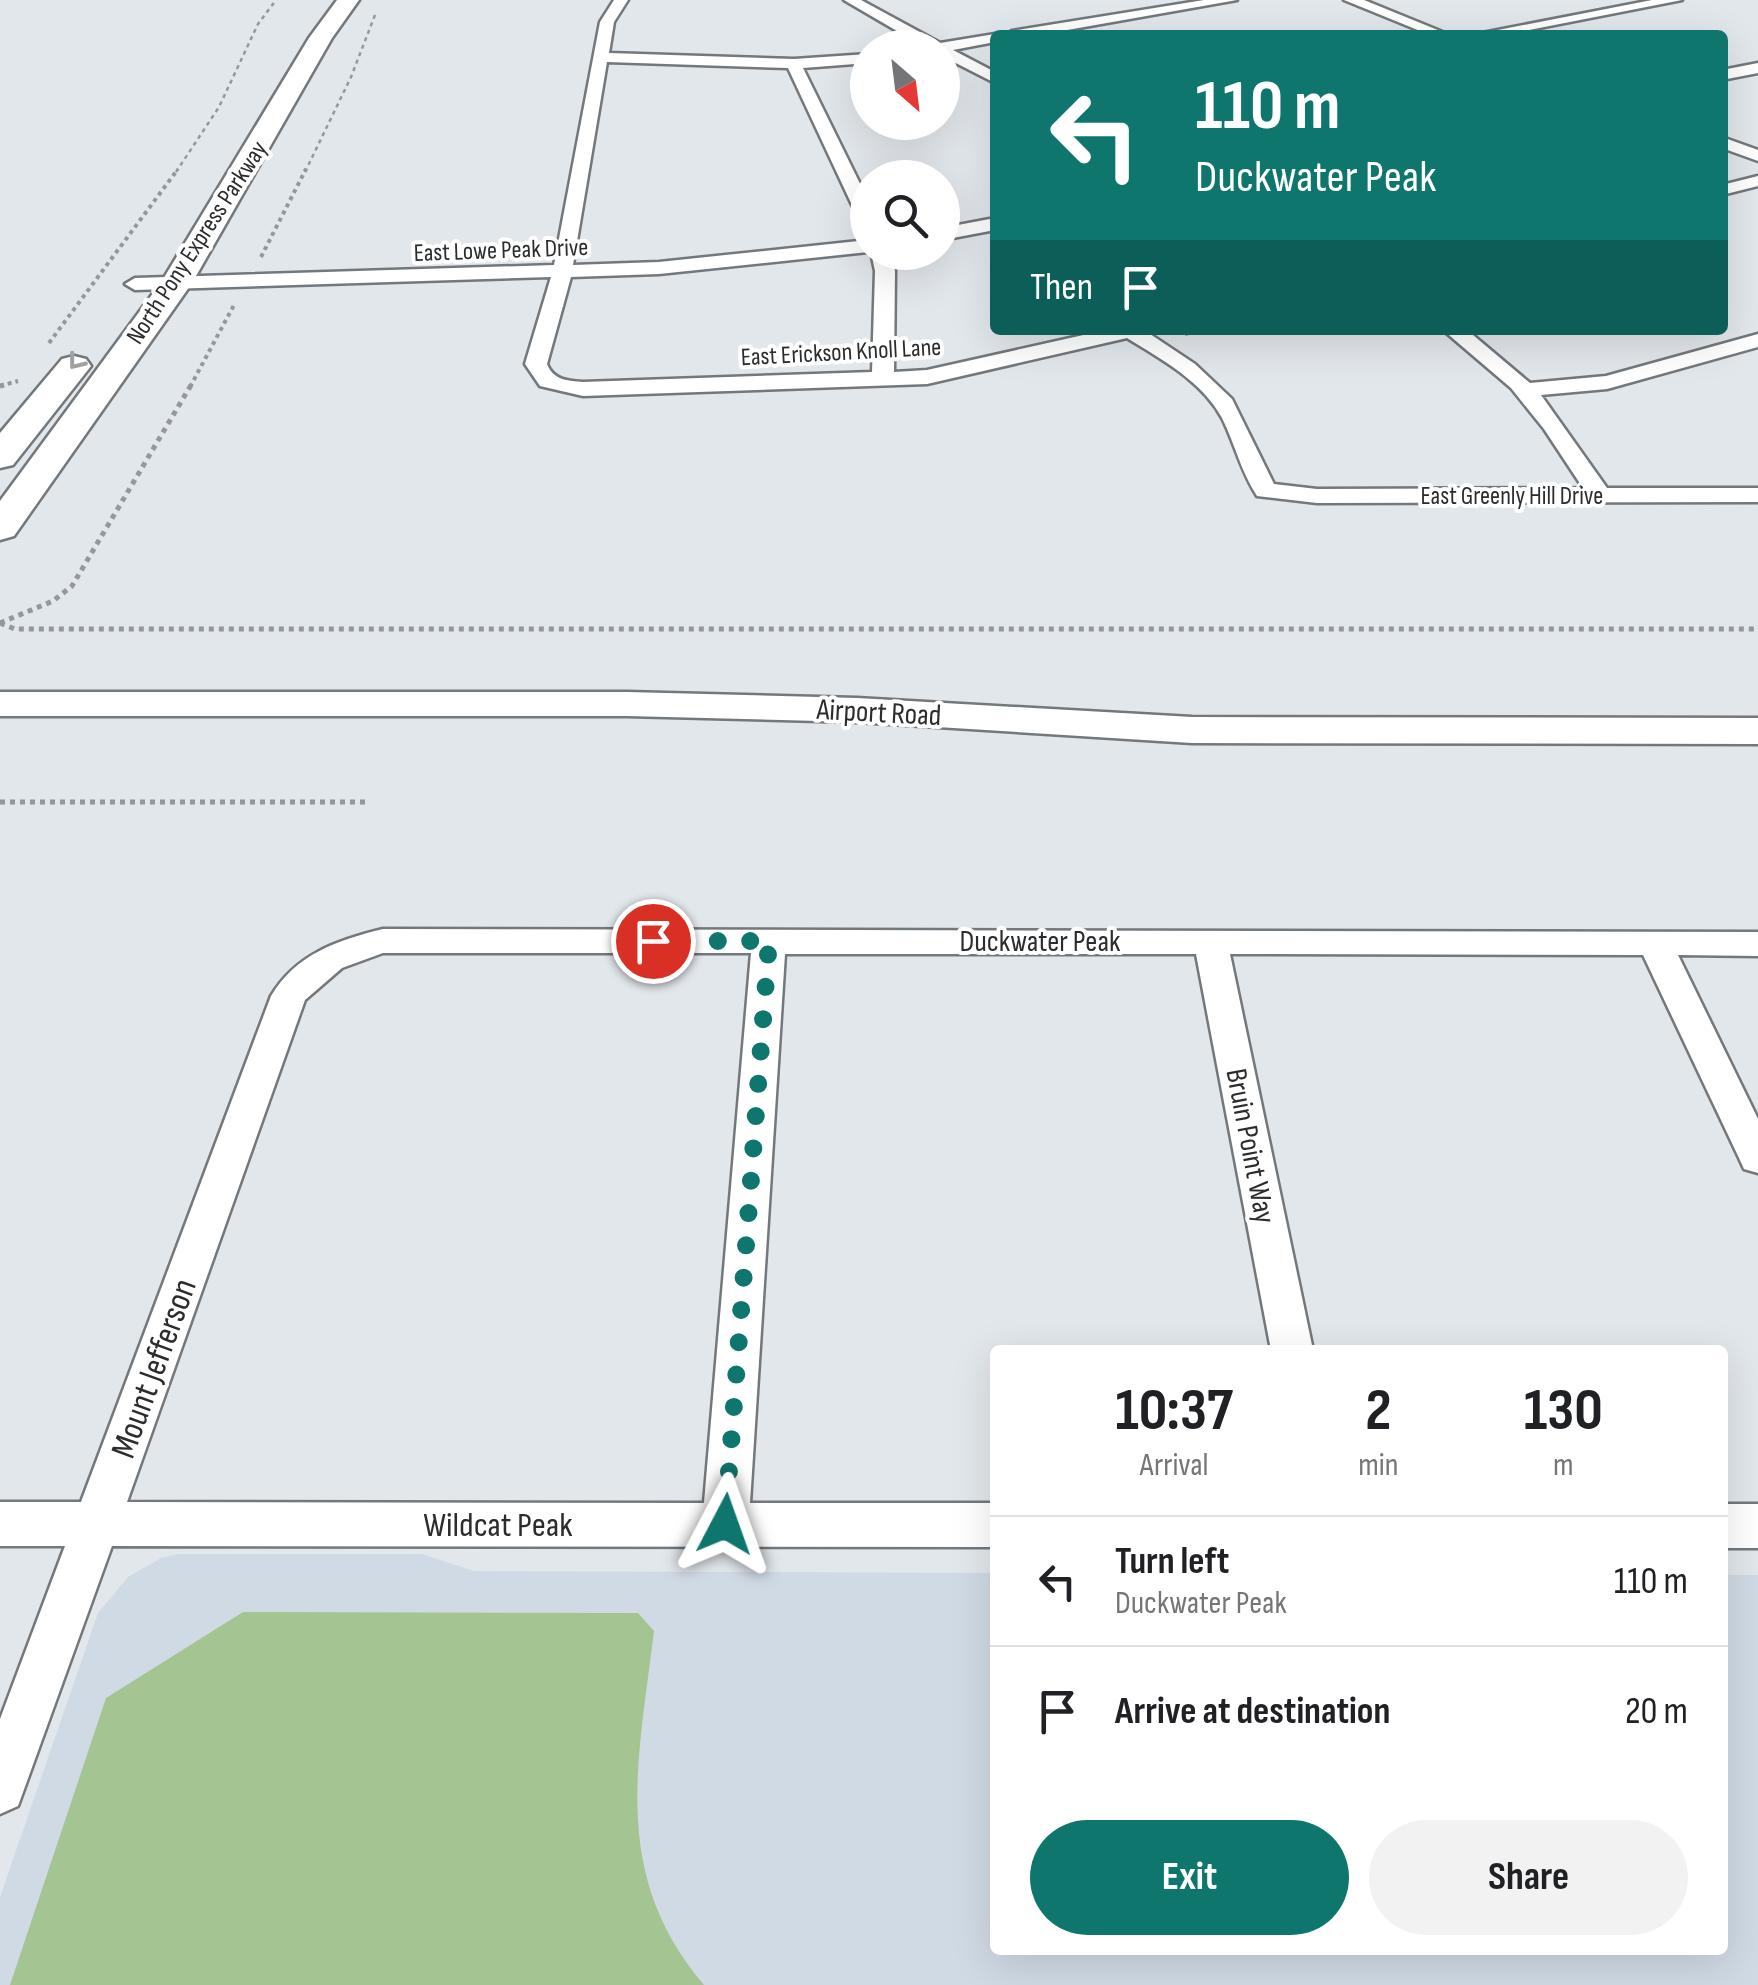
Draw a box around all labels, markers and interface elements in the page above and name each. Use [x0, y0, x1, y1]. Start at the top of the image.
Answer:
north arrow [850, 30, 960, 140]
map controls [850, 30, 960, 270]
text: 110 m [1195, 65, 1341, 149]
icon: left [1030, 70, 1160, 200]
street label: North Pony Express Parkway [120, 135, 275, 350]
text: Duckwater Peak [1195, 150, 1436, 205]
button: search [850, 160, 960, 270]
street label: East Lowe Peak Drive [413, 232, 589, 269]
icon: arrive [1113, 260, 1168, 315]
text: Then [1030, 265, 1093, 310]
street label: East Erickson Knoll Lane [740, 332, 942, 373]
one-way arrow [70, 351, 88, 369]
street label: East Greenly Hill Drive [1421, 481, 1603, 512]
street label: Airport Road [815, 692, 942, 734]
pin [611, 899, 696, 984]
icon: arrive [626, 914, 681, 969]
street label: Duckwater Peak [960, 924, 1121, 960]
street label: Bruin Point Way [1217, 1066, 1283, 1227]
street label: Mount Jefferson [102, 1273, 207, 1464]
text: 10:37 [1115, 1375, 1233, 1447]
text: 2 [1365, 1375, 1392, 1447]
text: 130 [1524, 1375, 1603, 1447]
text: Arrival [1140, 1446, 1209, 1485]
text: min [1358, 1446, 1399, 1485]
text: m [1553, 1446, 1574, 1485]
position arrow [673, 1472, 777, 1576]
street label: Wildcat Peak [423, 1504, 573, 1547]
text: Turn left [1115, 1539, 1229, 1584]
icon: left [1030, 1554, 1085, 1609]
text: 110 m [1614, 1559, 1688, 1604]
text: Duckwater Peak [1115, 1584, 1287, 1623]
icon: arrive [1030, 1684, 1085, 1739]
text: Arrive at destination [1115, 1689, 1390, 1734]
text: 20 m [1625, 1689, 1688, 1734]
button: Exit [1030, 1820, 1349, 1935]
button: Share [1369, 1820, 1688, 1935]

